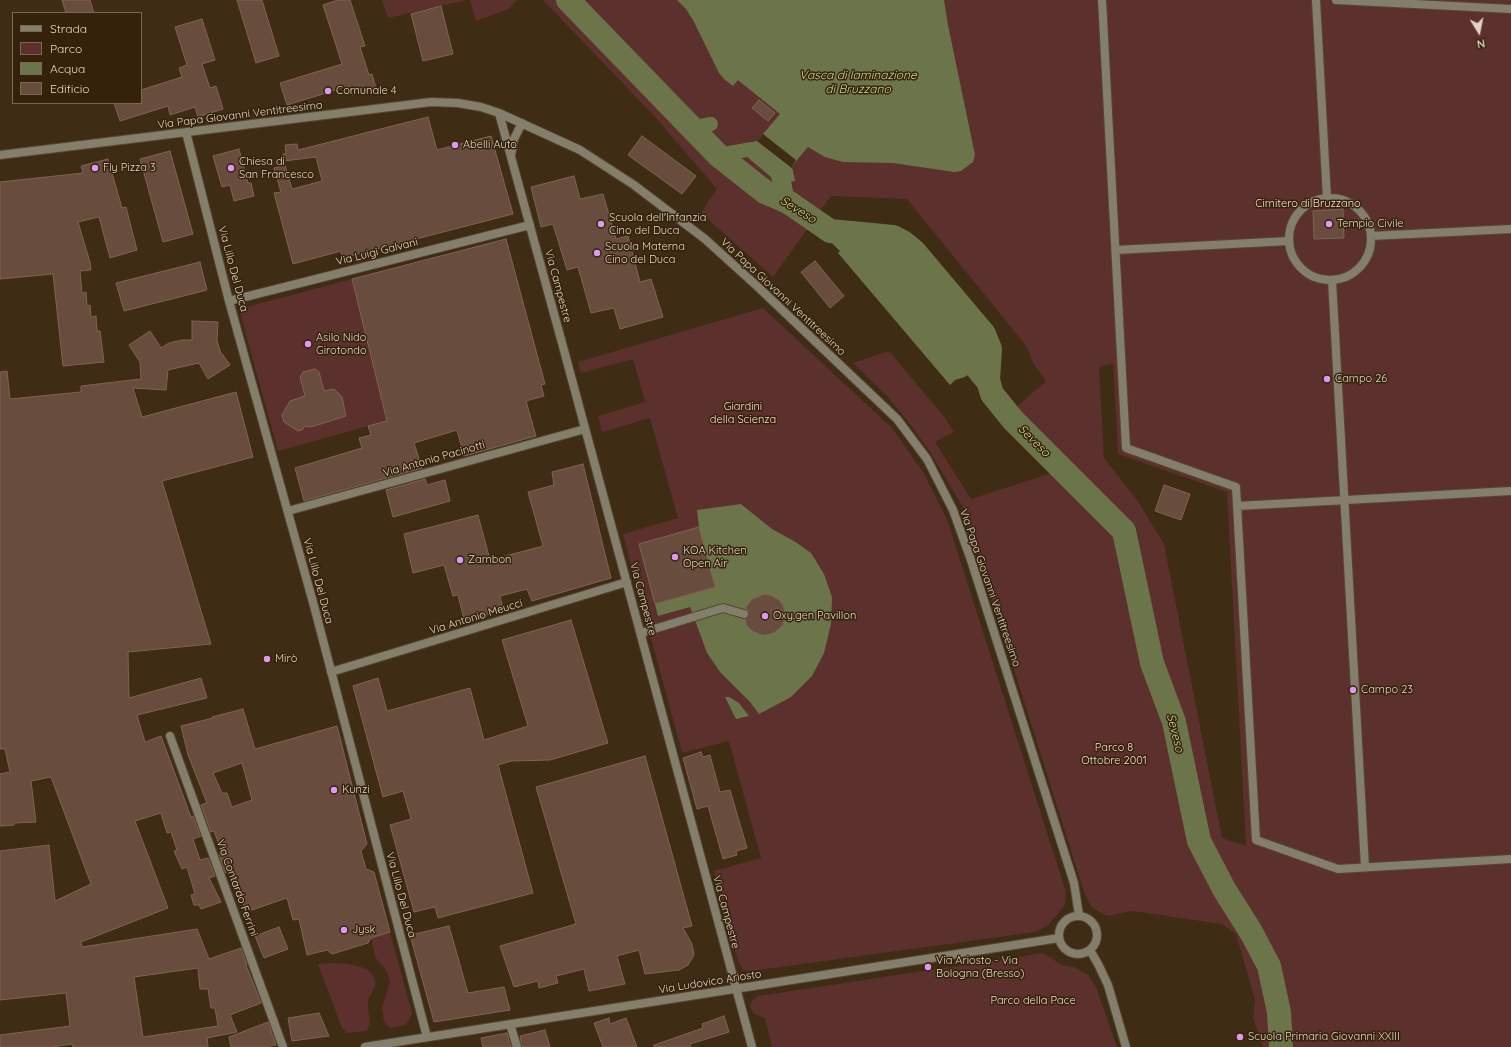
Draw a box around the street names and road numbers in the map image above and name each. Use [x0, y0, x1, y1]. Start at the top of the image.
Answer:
street label: Via Papa Giovanni Ventitreesimo [157, 98, 323, 132]
street label: Via Lillo Del Duca [215, 225, 251, 313]
street label: Via Luigi Galvani [335, 235, 419, 269]
street label: Via Papa Giovanni Ventitreesimo [718, 236, 848, 358]
street label: Via Campestre [542, 248, 574, 324]
street label: Via Antonio Pacinotti [381, 438, 487, 480]
street label: Via Papa Giovanni Ventitreesimo [957, 507, 1023, 669]
street label: Via Lillo Del Duca [300, 537, 336, 625]
street label: Via Campestre [627, 561, 659, 637]
street label: Via Antonio Meucci [428, 597, 524, 637]
street label: Via Contardo Ferrini [213, 838, 261, 938]
street label: Via Lillo Del Duca [383, 851, 419, 939]
street label: Via Campestre [710, 874, 742, 950]
street label: Via Ludovico Ariosto [658, 967, 762, 997]

